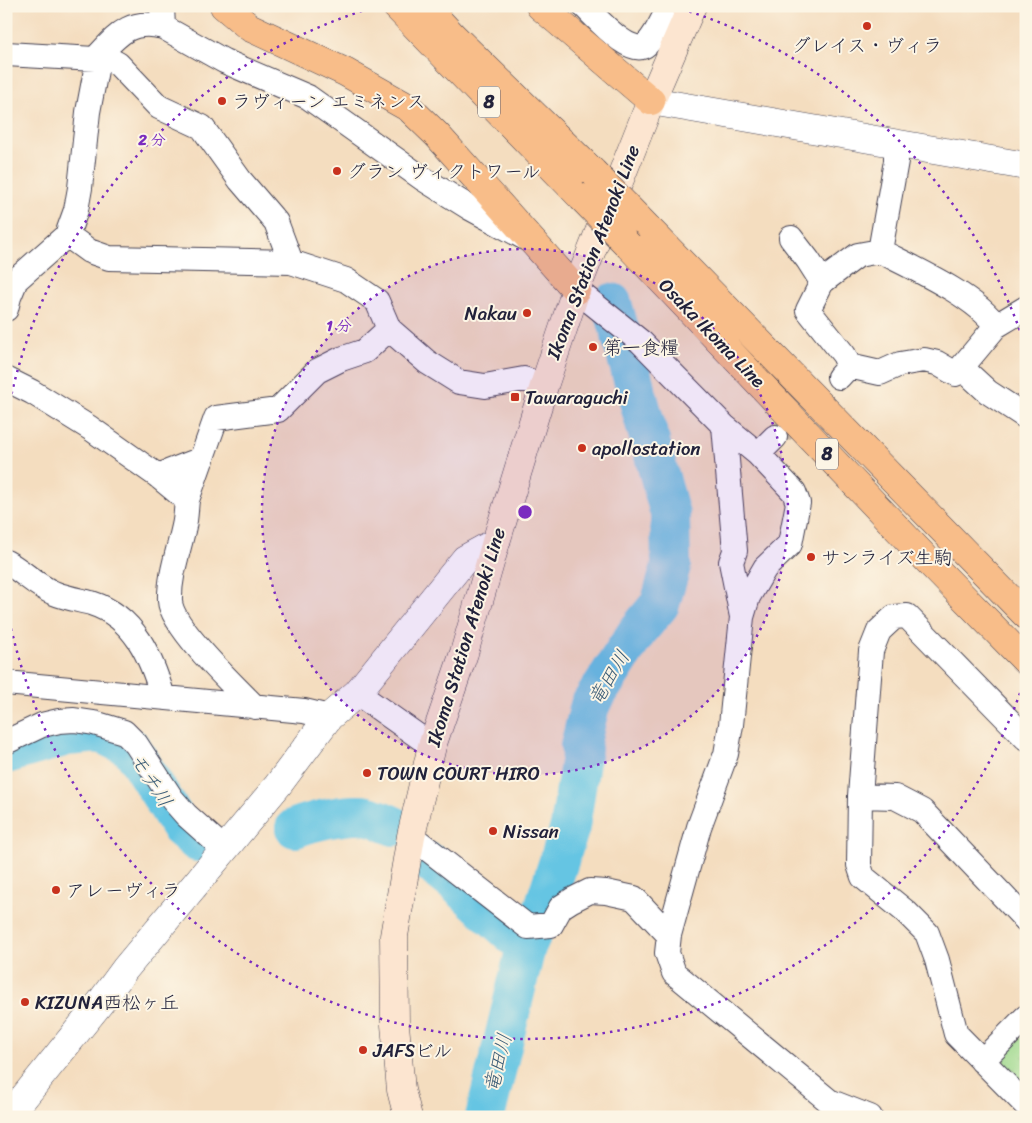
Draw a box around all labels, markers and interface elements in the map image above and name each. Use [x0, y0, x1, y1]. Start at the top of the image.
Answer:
marker: グレイス・ヴィラ [861, 20, 873, 32]
place label: グレイス・ヴィラ [792, 29, 942, 62]
place label: ラヴィーン エミネンス [232, 85, 426, 118]
road number: 8 [478, 86, 500, 118]
marker: ラヴィーン エミネンス [216, 95, 228, 107]
text: 2 分 [137, 127, 166, 153]
street label: Ikoma Station Atenoki Line [536, 140, 649, 365]
place label: グラン ヴィクトワール [347, 155, 541, 188]
marker: グラン ヴィクトワール [331, 165, 343, 177]
street label: Osaka Ikoma Line [650, 270, 774, 396]
place label: Nakau [464, 297, 517, 330]
marker: Nakau [521, 307, 533, 319]
text: 1 分 [326, 313, 352, 339]
place label: 第一食糧 [603, 331, 679, 364]
marker: 第一食糧 [587, 341, 599, 353]
place label: Tawaraguchi [525, 381, 629, 414]
marker: Tawaraguchi [509, 391, 521, 403]
place label: apollostation [592, 432, 701, 465]
road number: 8 [816, 438, 838, 469]
marker: apollostation [576, 442, 588, 454]
centre of rings [516, 503, 534, 521]
street label: Ikoma Station Atenoki Line [417, 523, 515, 752]
place label: サンライズ生駒 [821, 541, 952, 574]
marker: サンライズ生駒 [805, 551, 817, 563]
water label: 竜田川 [579, 643, 639, 713]
water label: モチ川 [120, 745, 182, 815]
place label: TOWN COURT HIRO [377, 757, 540, 790]
marker: TOWN COURT HIRO [361, 767, 373, 779]
place label: Nissan [503, 815, 559, 848]
marker: Nissan [487, 825, 499, 837]
place label: アレーヴィラ [66, 874, 181, 907]
marker: アレーヴィラ [50, 884, 62, 896]
place label: KIZUNA西松ヶ丘 [35, 986, 179, 1019]
marker: KIZUNA西松ヶ丘 [19, 996, 31, 1008]
water label: 竜田川 [474, 1030, 522, 1096]
place label: JAFSビル [372, 1034, 453, 1067]
marker: JAFSビル [357, 1044, 369, 1056]

